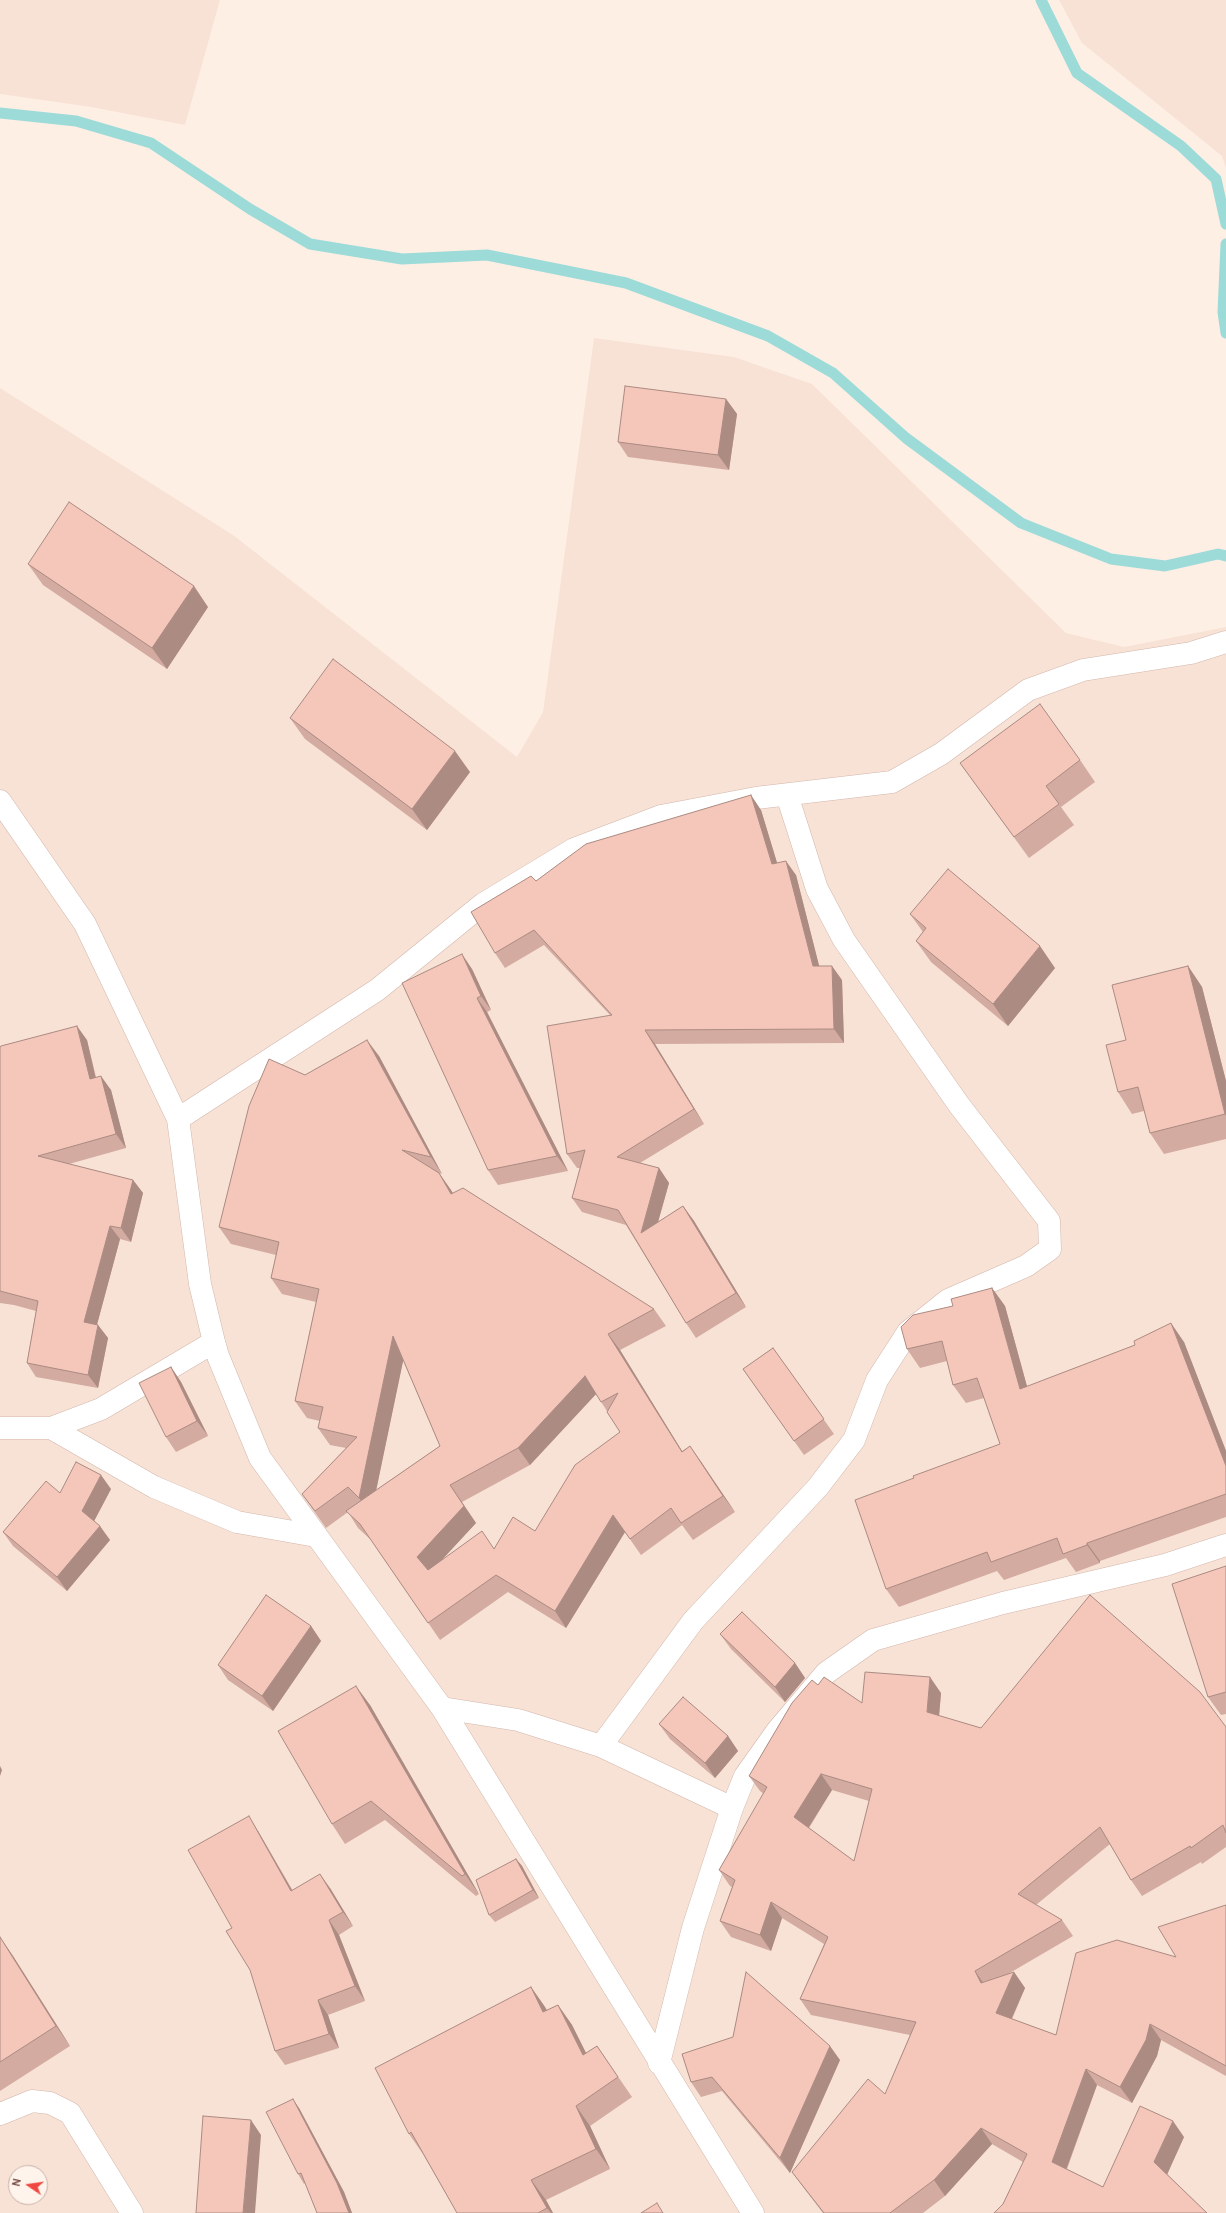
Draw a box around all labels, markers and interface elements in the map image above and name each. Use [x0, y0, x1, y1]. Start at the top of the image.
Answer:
north arrow [8, 2165, 48, 2205]
text: N [10, 2177, 25, 2188]

